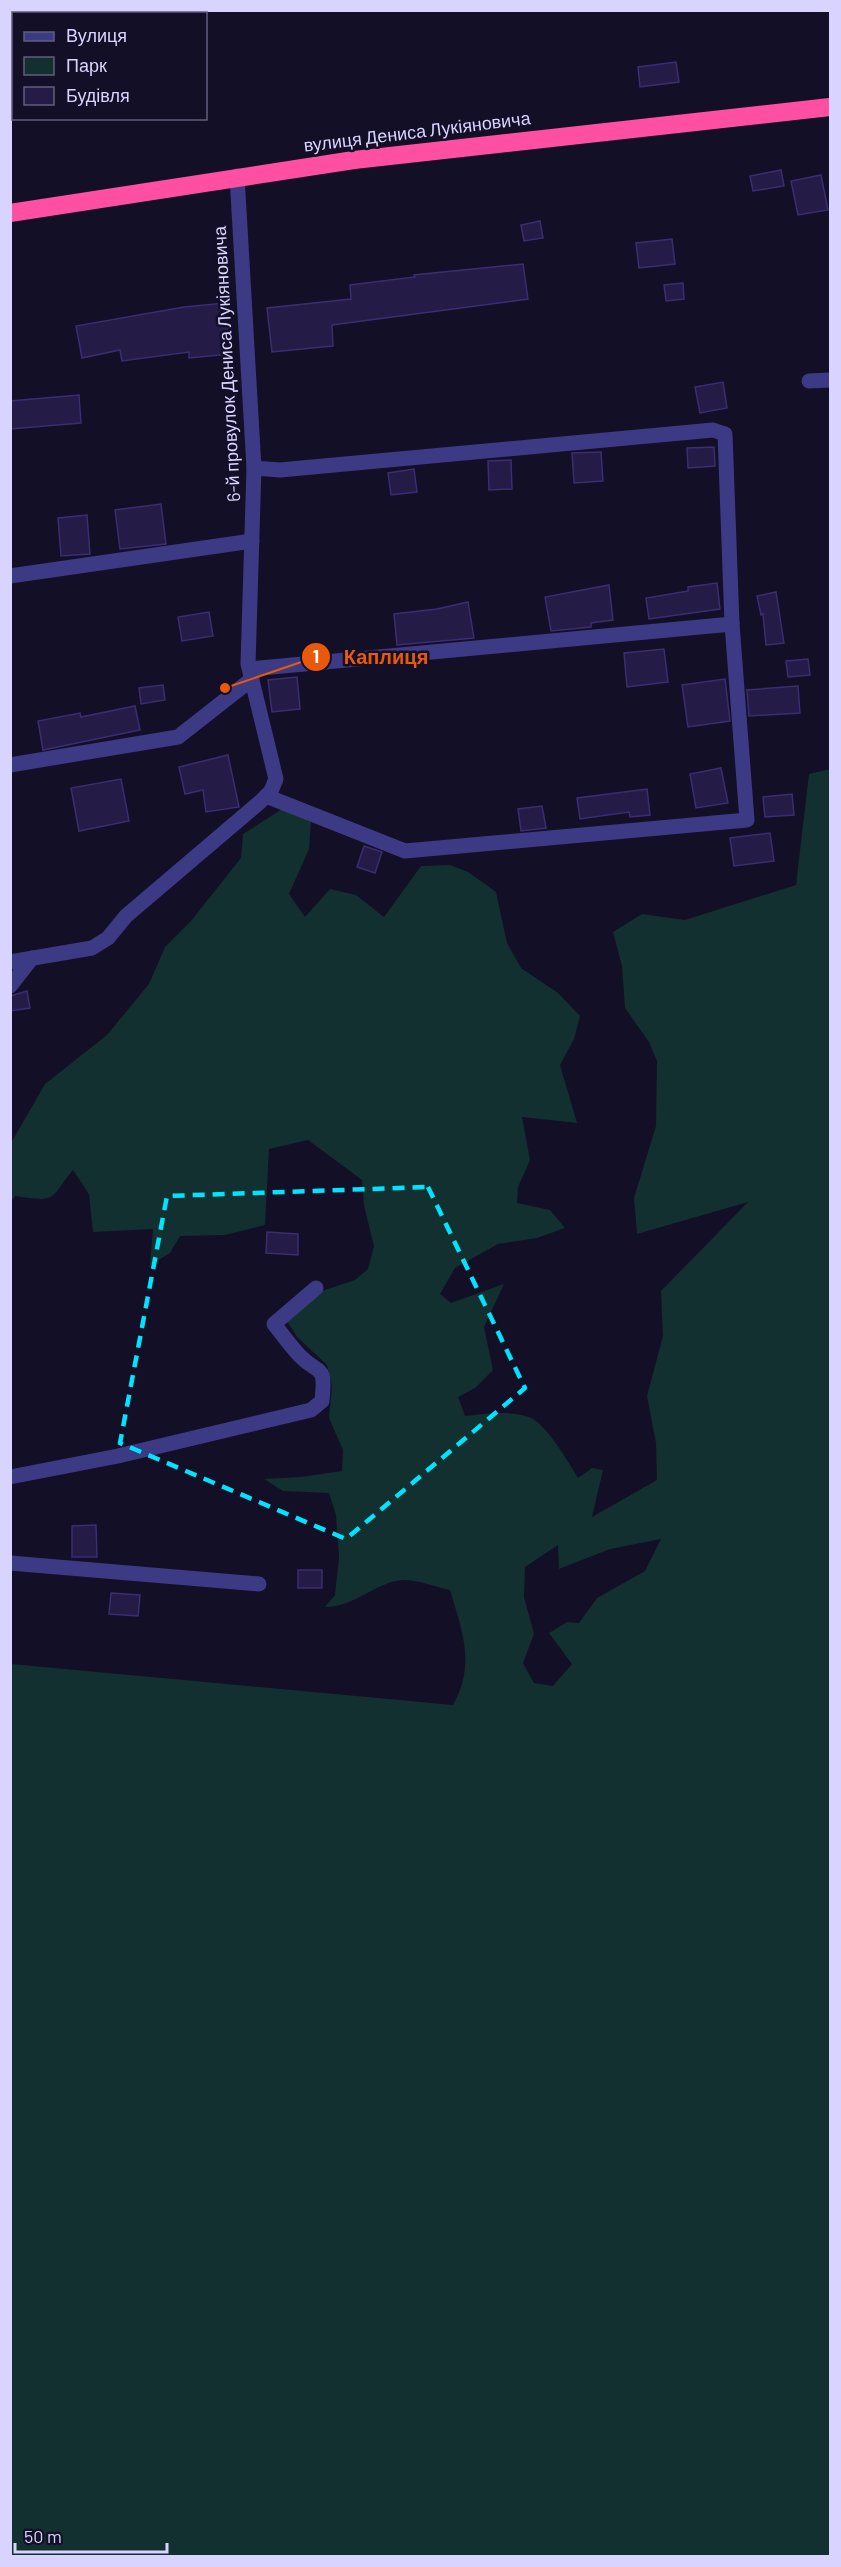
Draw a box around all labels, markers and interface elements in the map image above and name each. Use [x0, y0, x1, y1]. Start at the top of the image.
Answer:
legend [12, 12, 207, 120]
text: Вулиця [66, 24, 127, 46]
text: Парк [66, 54, 107, 76]
text: Будівля [66, 84, 130, 106]
street label: вулиця Дениса Лукіяновича [302, 106, 533, 156]
street label: 6-й провулок Дениса Лукіяновича [208, 225, 244, 503]
callout: Каплиця [301, 638, 440, 676]
text: Каплиця [344, 644, 428, 668]
text: 1 [313, 645, 319, 667]
scale bar [15, 2516, 166, 2554]
text: 50 m [24, 2525, 62, 2547]

